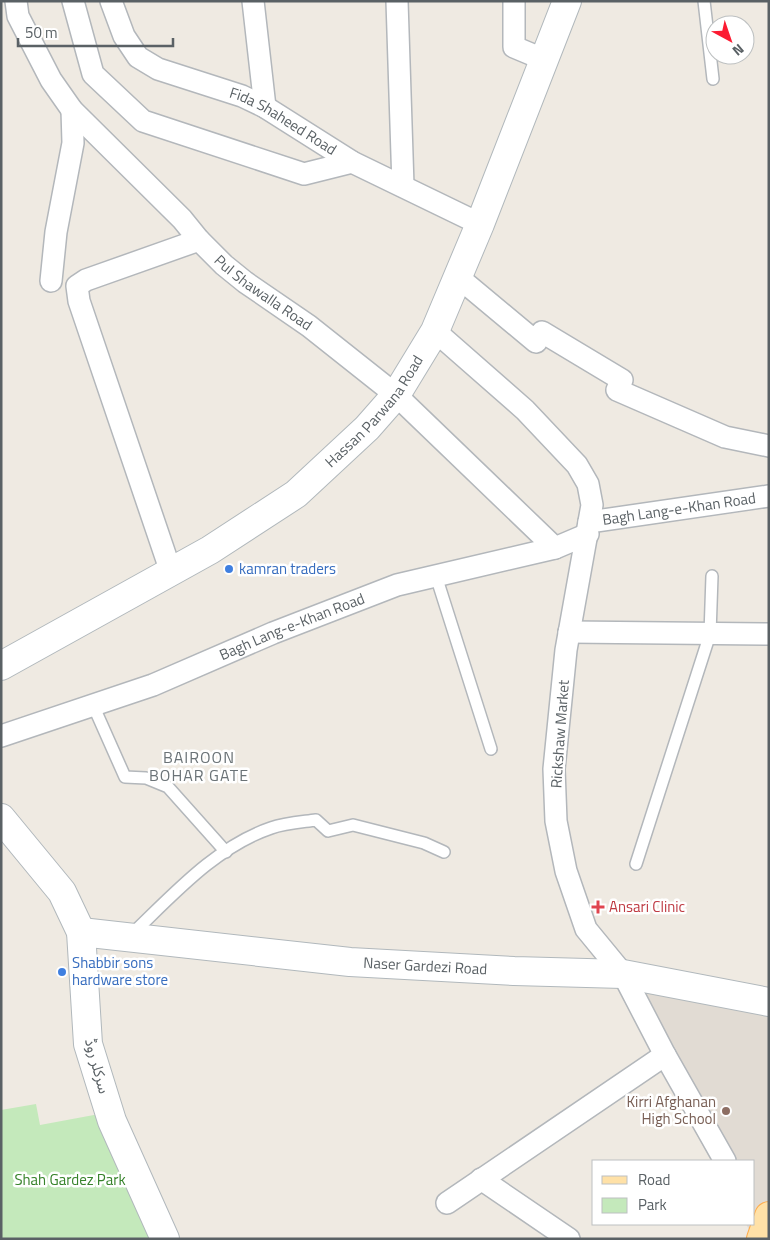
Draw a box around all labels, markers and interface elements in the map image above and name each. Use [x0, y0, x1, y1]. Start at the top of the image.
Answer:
scale bar [18, 15, 172, 47]
north arrow [705, 15, 755, 65]
text: 50 m [25, 21, 58, 44]
text: N [728, 39, 749, 62]
street label: Fida Shaheed Road [227, 81, 341, 160]
street label: Pul Shawalla Road [209, 249, 317, 336]
street label: Hassan Parwana Road [319, 351, 429, 473]
street label: Bagh Lang-e-Khan Road [601, 486, 757, 531]
place label: kamran traders [239, 557, 336, 580]
marker: kamran traders [223, 563, 235, 575]
street label: Bagh Lang-e-Khan Road [215, 587, 368, 666]
street label: Rickshaw Market [544, 678, 575, 789]
district label: BAIROON BOHAR GATE [149, 745, 249, 787]
place label: Ansari Clinic [609, 895, 685, 918]
marker: Ansari Clinic [591, 900, 605, 914]
place label: Shabbir sons hardware store [72, 951, 168, 991]
street label: Naser Gardezi Road [363, 951, 488, 981]
marker: Shabbir sons hardware store [56, 966, 68, 978]
street label: سرکلر روڈ [79, 1036, 116, 1096]
place label: Kirri Afghanan High School [627, 1090, 716, 1130]
marker: Kirri Afghanan High School [720, 1105, 732, 1117]
legend [592, 1160, 755, 1225]
park label: Shah Gardez Park [14, 1168, 126, 1191]
text: Road [638, 1168, 670, 1191]
text: Park [638, 1193, 667, 1216]

